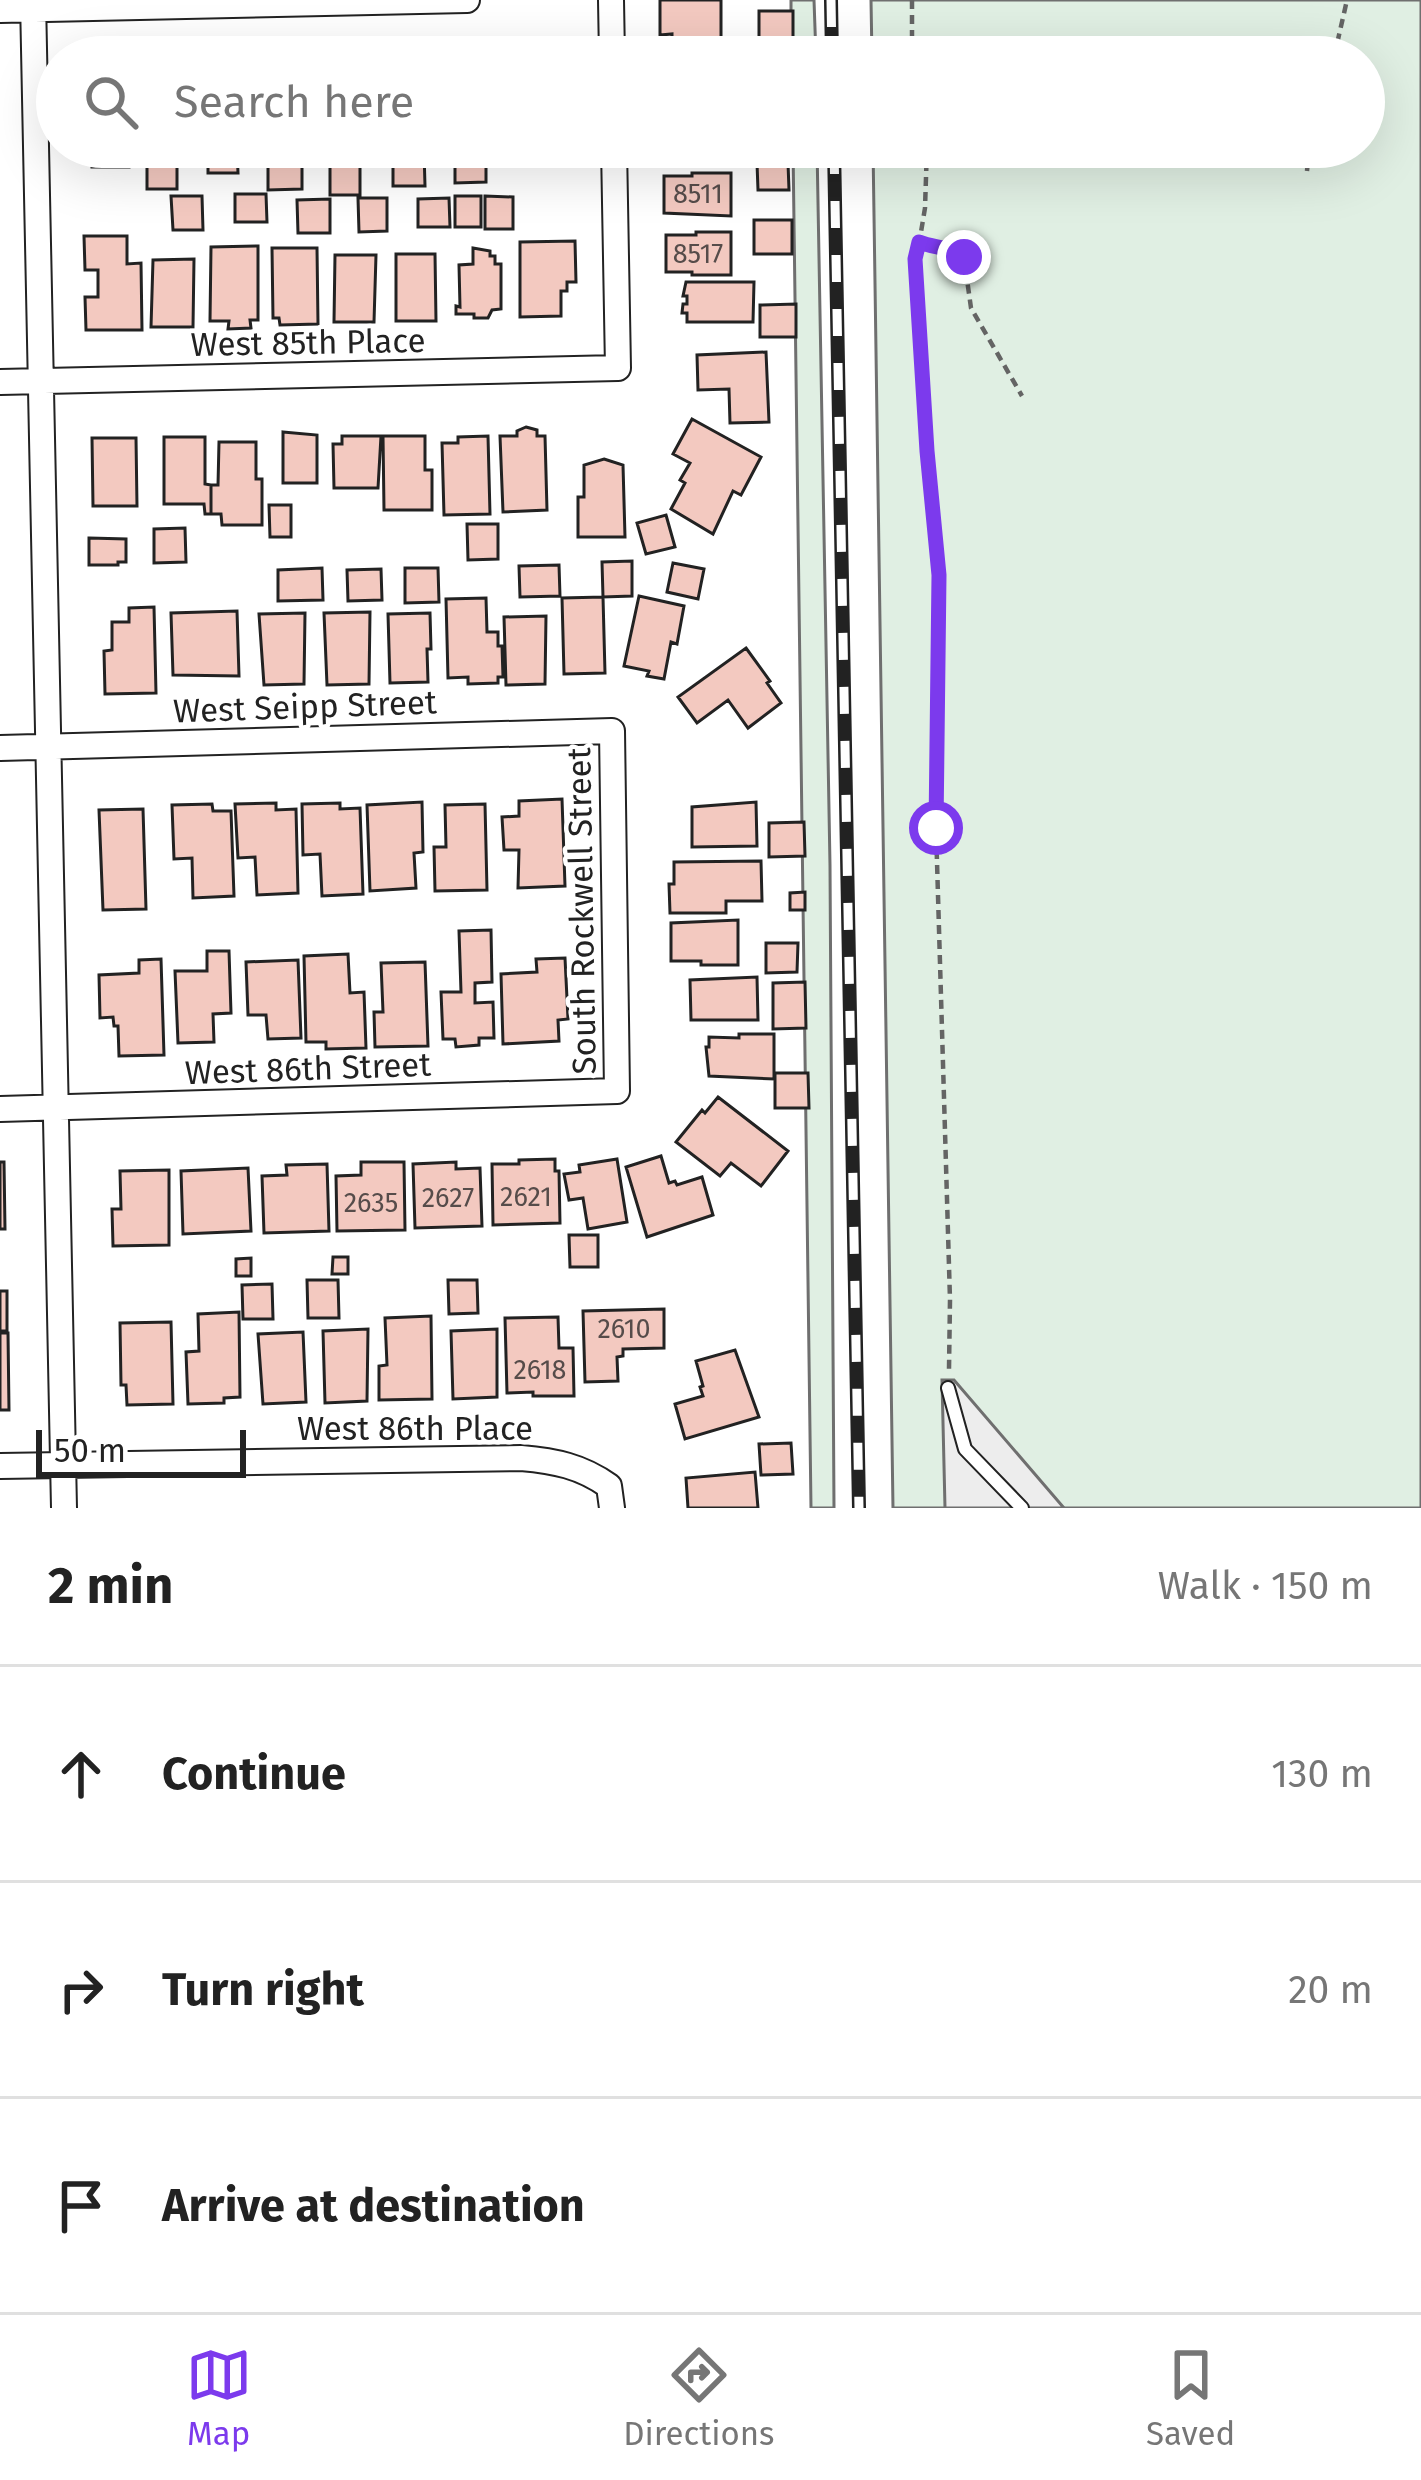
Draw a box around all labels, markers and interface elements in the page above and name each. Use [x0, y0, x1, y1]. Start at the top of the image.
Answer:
search box [36, 36, 1385, 168]
icon: search [78, 69, 144, 135]
text: Search here [174, 75, 414, 129]
house number: 8511 [673, 178, 723, 210]
route end [937, 230, 991, 284]
house number: 8517 [673, 238, 723, 270]
street label: West 85th Place [190, 321, 426, 365]
street label: West Seipp Street [173, 682, 438, 732]
street label: South Rockwell Street [559, 747, 605, 1075]
route start [909, 801, 963, 855]
street label: West 86th Street [184, 1045, 432, 1093]
house number: 2621 [500, 1181, 552, 1213]
house number: 2627 [422, 1182, 474, 1214]
house number: 2635 [344, 1187, 398, 1219]
house number: 2610 [597, 1313, 651, 1345]
house number: 2618 [513, 1354, 567, 1386]
street label: West 86th Place [297, 1409, 533, 1449]
scale bar [36, 1424, 246, 1477]
text: 50 m [54, 1431, 126, 1471]
text: 2 min [48, 1555, 173, 1617]
text: Walk · 150 m [1158, 1563, 1373, 1609]
icon: ahead [48, 1741, 114, 1807]
text: Continue [162, 1747, 346, 1801]
text: 130 m [1271, 1751, 1373, 1797]
icon: right [48, 1957, 114, 2023]
text: Turn right [162, 1963, 364, 2017]
text: 20 m [1288, 1967, 1373, 2013]
icon: arrive [48, 2173, 114, 2239]
text: Arrive at destination [162, 2179, 585, 2233]
tab: Map [186, 2342, 252, 2454]
tab: Directions [623, 2342, 775, 2454]
tab: Saved [1146, 2342, 1235, 2454]

